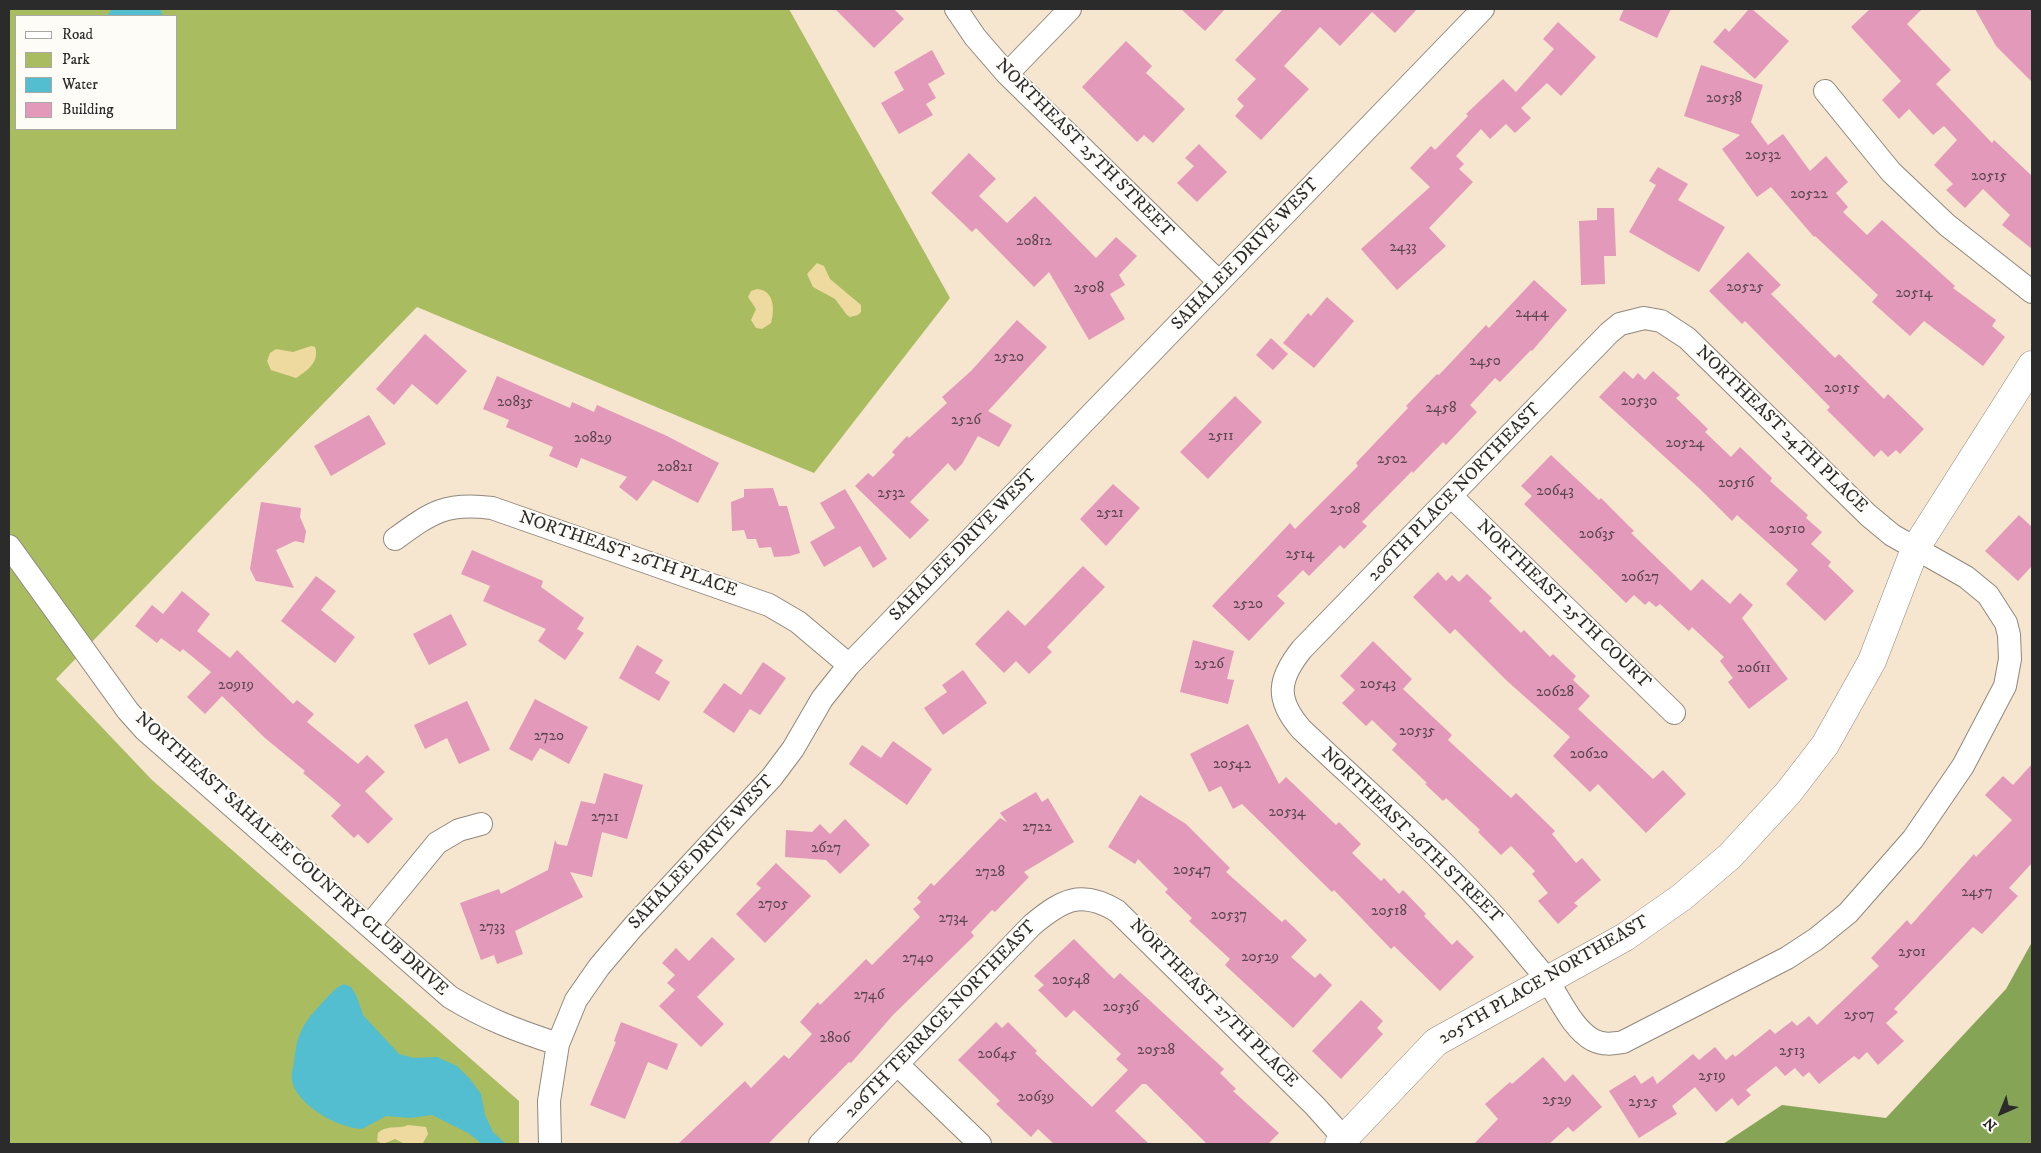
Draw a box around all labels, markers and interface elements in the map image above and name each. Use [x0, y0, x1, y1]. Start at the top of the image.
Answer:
legend [15, 15, 178, 130]
text: Road [62, 25, 93, 44]
text: Park [62, 50, 90, 69]
street label: NORTHEAST 25TH STREET [990, 55, 1178, 243]
text: Water [62, 75, 98, 94]
house number: 20538 [1706, 90, 1742, 108]
text: Building [62, 100, 114, 119]
house number: 20532 [1745, 147, 1781, 165]
house number: 20515 [1971, 168, 2007, 186]
street label: SAHALEE DRIVE WEST [1168, 175, 1324, 335]
house number: 20522 [1790, 186, 1828, 204]
house number: 20812 [1016, 233, 1052, 251]
house number: 2433 [1389, 239, 1417, 257]
house number: 20525 [1726, 279, 1764, 297]
house number: 2508 [1074, 280, 1104, 298]
house number: 20514 [1895, 285, 1933, 303]
house number: 2444 [1515, 305, 1549, 323]
street label: NORTHEAST 24TH PLACE [1691, 342, 1871, 518]
house number: 2520 [994, 349, 1024, 367]
house number: 2450 [1469, 353, 1501, 371]
house number: 20515 [1824, 380, 1860, 398]
house number: 20530 [1621, 393, 1657, 411]
house number: 20835 [497, 394, 533, 412]
street label: 206TH PLACE NORTHEAST [1364, 399, 1546, 587]
house number: 2458 [1426, 400, 1456, 418]
house number: 2526 [951, 412, 981, 430]
house number: 2511 [1208, 428, 1234, 446]
house number: 20829 [574, 430, 612, 448]
house number: 20524 [1666, 435, 1704, 453]
house number: 2502 [1377, 451, 1407, 469]
house number: 20821 [657, 459, 693, 477]
street label: SAHALEE DRIVE WEST [886, 466, 1042, 626]
house number: 20516 [1718, 475, 1754, 493]
house number: 20643 [1536, 483, 1574, 501]
house number: 2532 [877, 485, 905, 503]
house number: 2508 [1330, 501, 1360, 519]
house number: 2521 [1096, 505, 1124, 523]
street label: NORTHEAST 26TH PLACE [516, 507, 740, 603]
street label: NORTHEAST 25TH COURT [1472, 516, 1654, 694]
house number: 20510 [1769, 521, 1805, 539]
house number: 20635 [1579, 526, 1615, 544]
house number: 2514 [1286, 546, 1314, 564]
house number: 20627 [1621, 569, 1659, 587]
house number: 2520 [1233, 596, 1263, 614]
house number: 2526 [1194, 656, 1224, 674]
house number: 20611 [1737, 660, 1771, 678]
house number: 20543 [1360, 676, 1396, 694]
house number: 20919 [218, 677, 254, 695]
house number: 20628 [1536, 684, 1574, 702]
street label: NORTHEAST SAHALEE COUNTRY CLUB DRIVE [130, 709, 452, 1001]
house number: 20535 [1399, 723, 1435, 741]
house number: 2720 [534, 728, 564, 746]
street label: NORTHEAST 26TH STREET [1316, 743, 1506, 929]
house number: 20620 [1570, 746, 1608, 764]
house number: 20542 [1213, 756, 1251, 774]
street label: SAHALEE DRIVE WEST [625, 772, 779, 934]
house number: 20534 [1268, 804, 1306, 822]
house number: 2721 [591, 809, 619, 827]
house number: 2722 [1022, 819, 1052, 837]
house number: 2627 [811, 840, 841, 858]
house number: 20547 [1173, 862, 1211, 880]
house number: 2728 [975, 864, 1005, 882]
house number: 2457 [1961, 884, 1993, 902]
house number: 2705 [758, 896, 788, 914]
house number: 20518 [1371, 903, 1407, 921]
house number: 20537 [1211, 907, 1247, 925]
house number: 2734 [938, 910, 968, 928]
street label: 205TH PLACE NORTHEAST [1435, 912, 1653, 1050]
street label: NORTHEAST 27TH PLACE [1124, 915, 1302, 1093]
street label: 206TH TERRACE NORTHEAST [841, 917, 1041, 1123]
house number: 2733 [479, 919, 505, 937]
house number: 2501 [1898, 944, 1926, 962]
house number: 20529 [1241, 949, 1279, 967]
house number: 2740 [902, 950, 934, 968]
house number: 20548 [1052, 972, 1090, 990]
house number: 2746 [853, 987, 885, 1005]
house number: 20536 [1103, 999, 1139, 1017]
house number: 2507 [1844, 1007, 1874, 1025]
house number: 2806 [820, 1030, 850, 1048]
house number: 20528 [1137, 1042, 1175, 1060]
house number: 2513 [1779, 1043, 1805, 1061]
house number: 20645 [977, 1046, 1017, 1064]
house number: 2519 [1698, 1068, 1726, 1086]
north arrow [1976, 1088, 2026, 1138]
house number: 20639 [1018, 1089, 1054, 1107]
house number: 2529 [1542, 1092, 1572, 1110]
house number: 2525 [1628, 1094, 1658, 1112]
text: N [1980, 1113, 2001, 1134]

